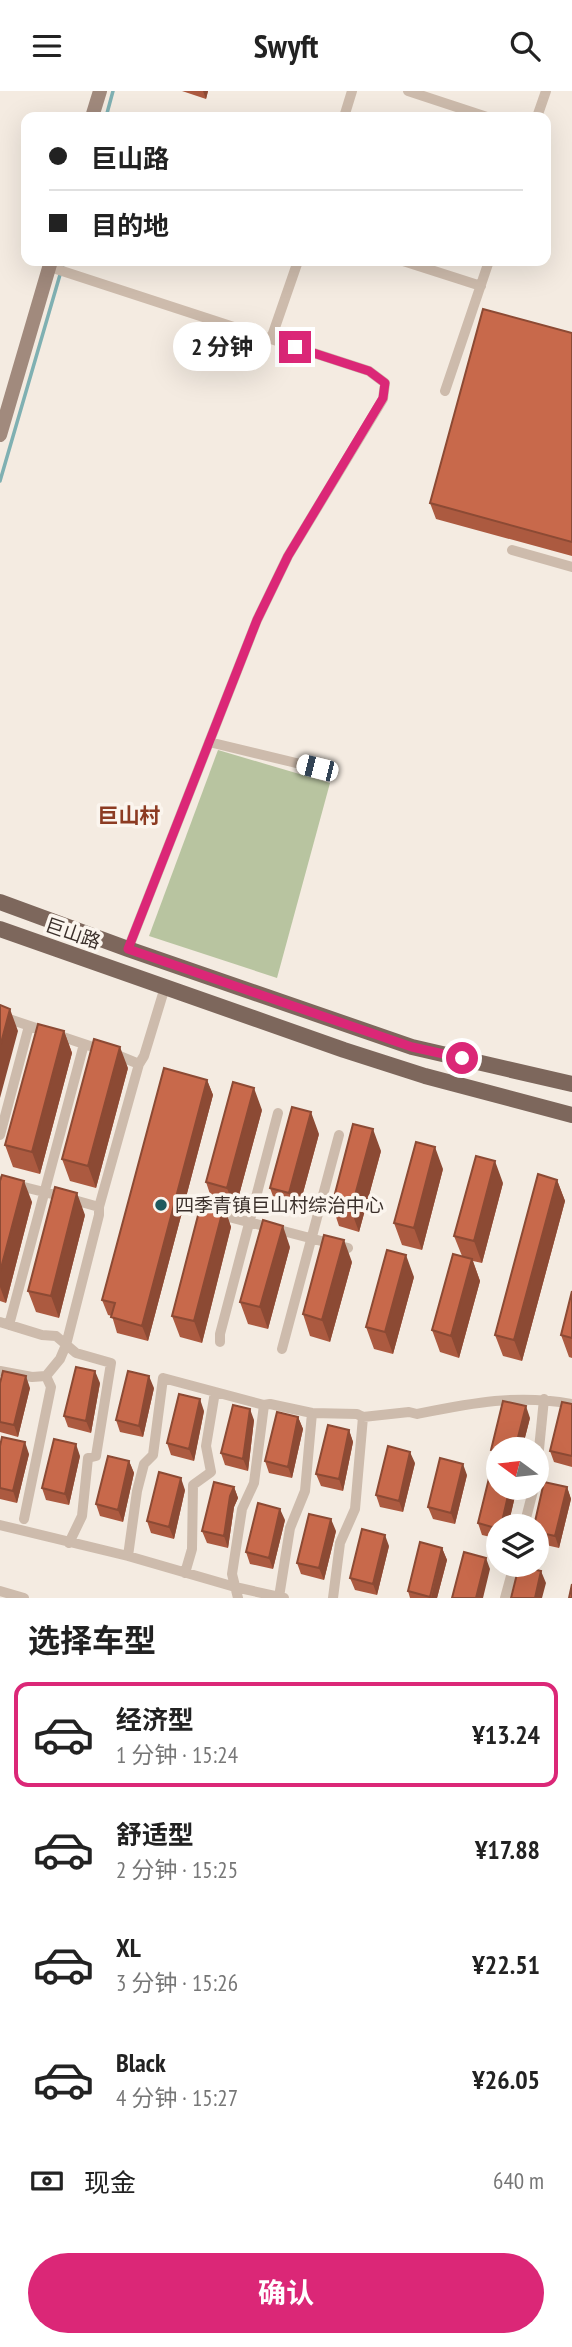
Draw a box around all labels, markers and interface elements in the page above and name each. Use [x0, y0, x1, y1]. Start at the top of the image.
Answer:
text: Swyft [254, 25, 318, 67]
icon: menu [28, 27, 66, 65]
icon: search [506, 27, 544, 65]
text: 巨山路 [91, 142, 169, 175]
text: 目的地 [91, 209, 169, 242]
callout: 2 分钟 [173, 323, 270, 371]
route end [279, 331, 311, 363]
text: 2 分钟 [191, 332, 253, 361]
car [295, 753, 340, 783]
district label: 巨山村 [98, 802, 161, 829]
street label: 巨山路 [42, 912, 104, 954]
route start [446, 1042, 478, 1074]
place label: 四季青镇巨山村综治中心 [175, 1193, 384, 1217]
marker: 四季青镇巨山村综治中心 [153, 1197, 169, 1213]
north arrow [486, 1437, 550, 1500]
map controls [486, 1437, 549, 1577]
button: layers [486, 1514, 549, 1577]
text: 选择车型 [28, 1619, 156, 1661]
icon: car [32, 1703, 95, 1766]
text: 经济型 [116, 1703, 194, 1736]
text: ¥13.24 [472, 1718, 540, 1751]
text: 1 分钟 · 15:24 [116, 1740, 238, 1769]
icon: car [32, 1818, 95, 1881]
text: 舒适型 [116, 1818, 194, 1851]
text: ¥17.88 [475, 1833, 540, 1866]
text: 2 分钟 · 15:25 [116, 1855, 238, 1884]
text: XL [116, 1931, 141, 1964]
icon: car [32, 1933, 95, 1996]
text: ¥22.51 [472, 1948, 540, 1981]
text: 3 分钟 · 15:26 [116, 1968, 238, 1997]
text: Black [116, 2046, 166, 2079]
icon: car [32, 2048, 95, 2111]
text: ¥26.05 [472, 2063, 540, 2096]
text: 4 分钟 · 15:27 [116, 2083, 238, 2112]
icon: cash [28, 2162, 66, 2200]
text: 现金 [84, 2166, 136, 2199]
text: 640 m [493, 2166, 544, 2195]
button: 确认 [28, 2253, 544, 2333]

